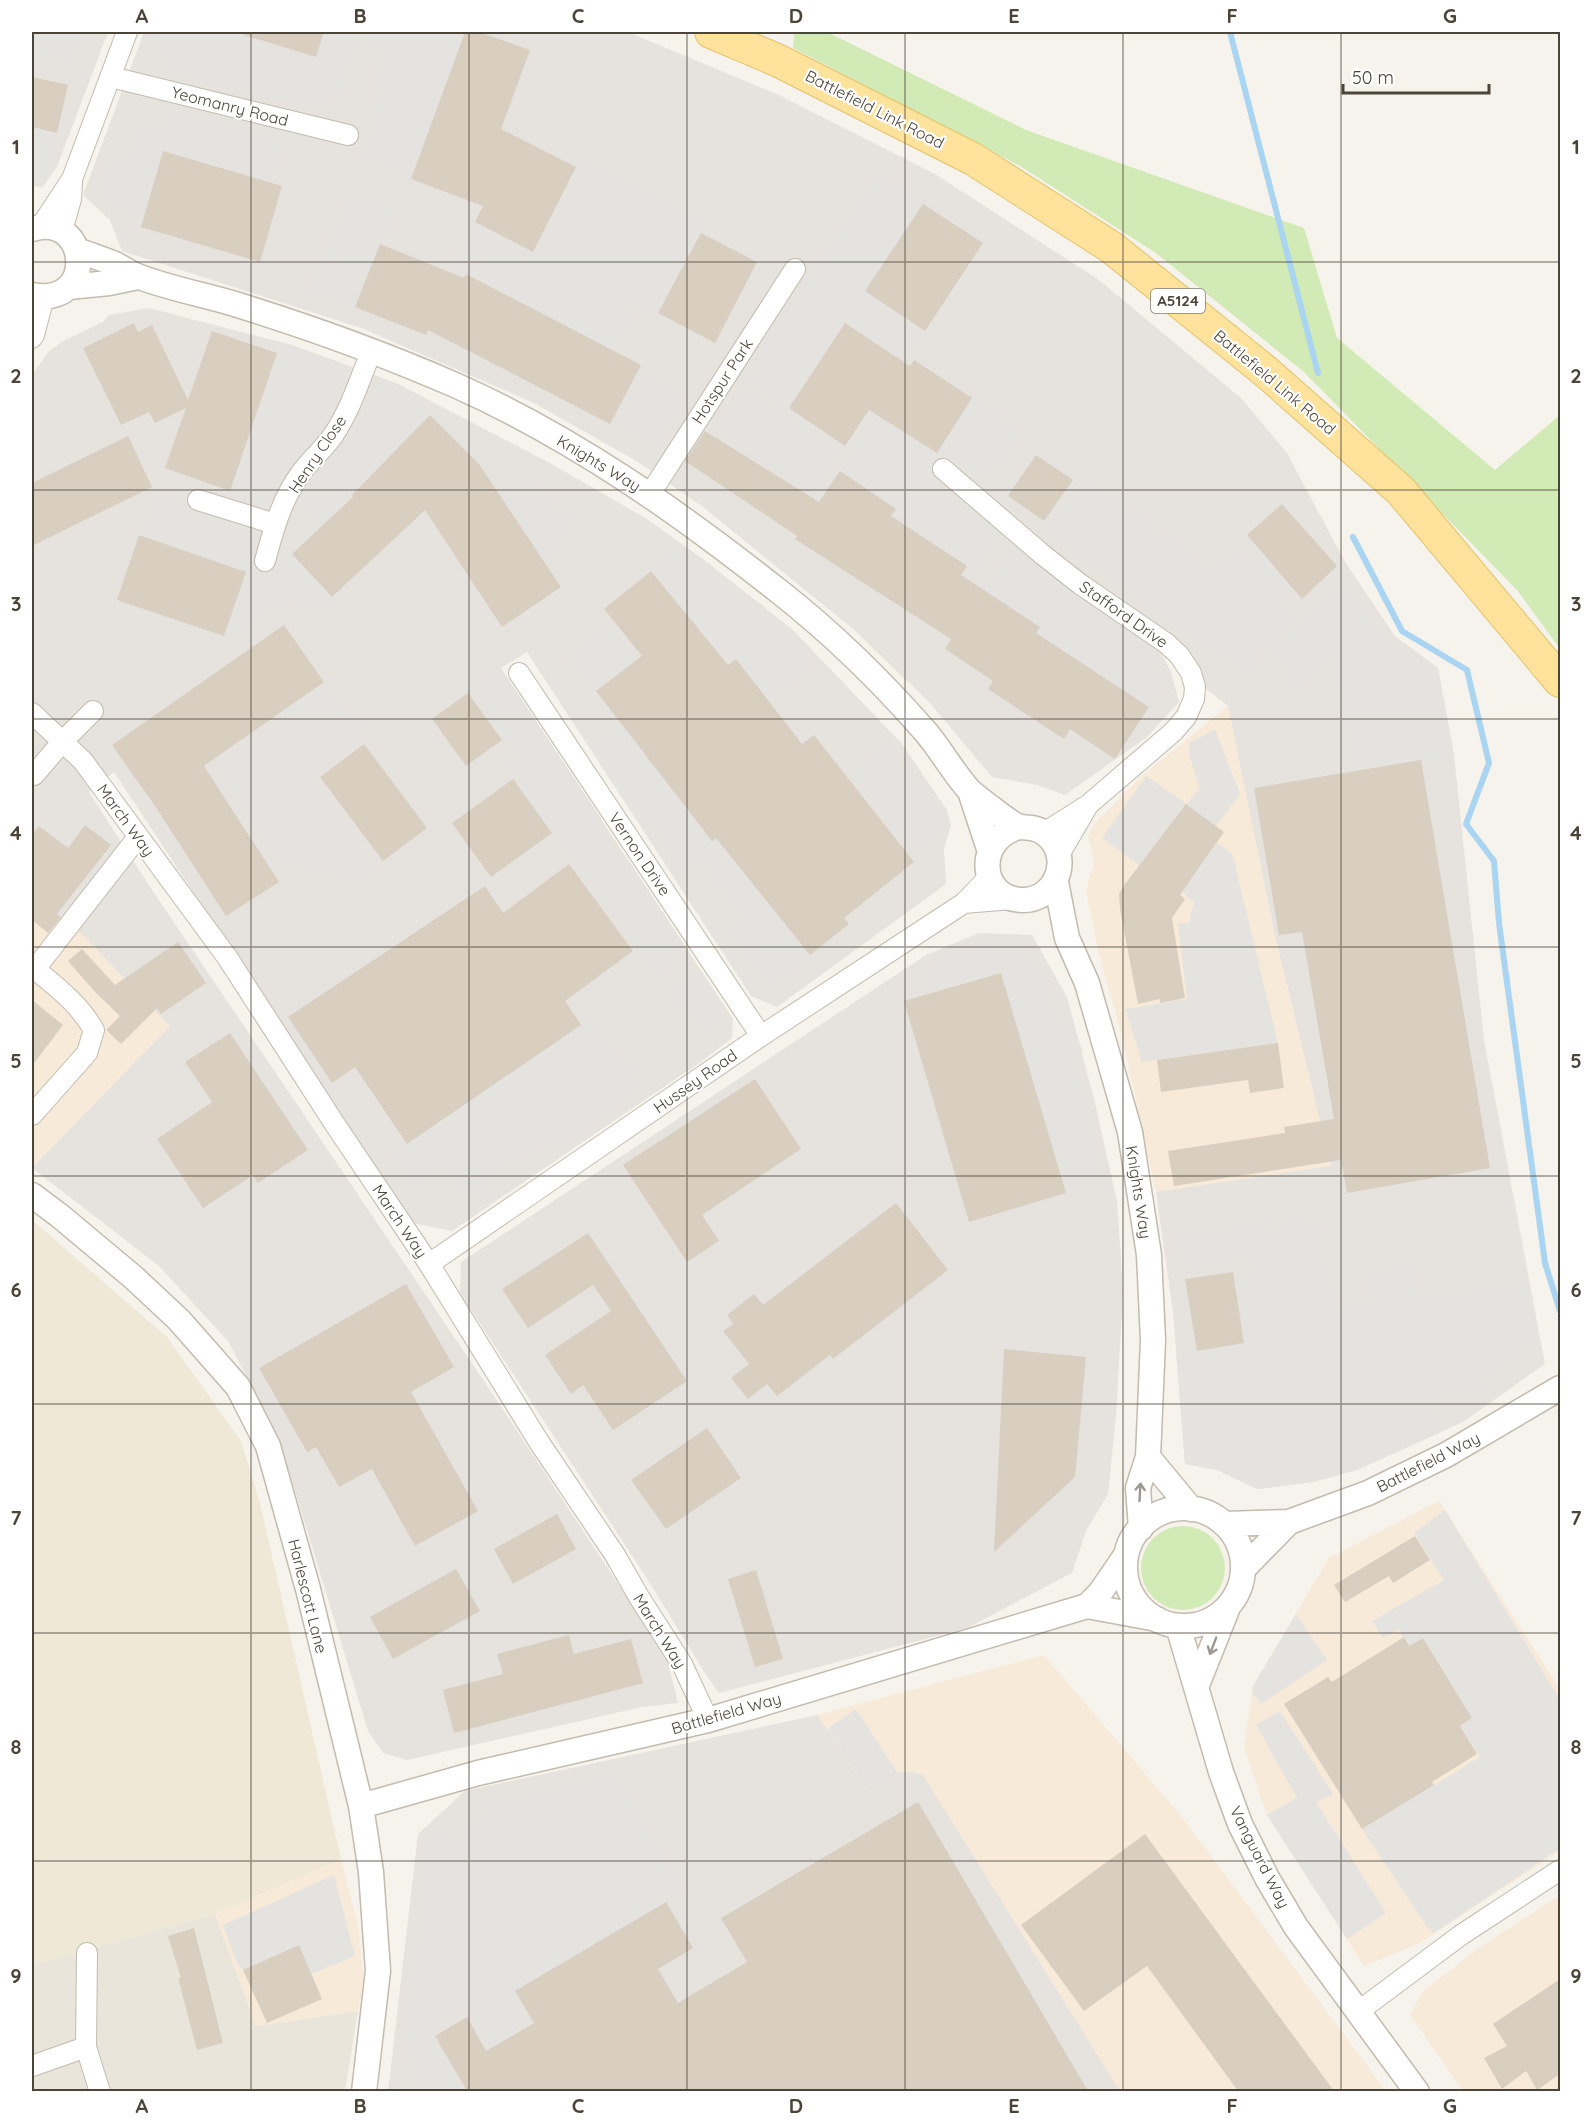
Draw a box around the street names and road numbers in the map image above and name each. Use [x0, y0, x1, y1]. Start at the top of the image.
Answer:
street label: Battlefield Link Road [802, 65, 948, 153]
street label: Yeomanry Road [169, 82, 291, 130]
road number: A5124 [1151, 289, 1205, 313]
street label: Battlefield Link Road [1210, 325, 1340, 439]
street label: Hotspur Park [687, 335, 757, 427]
street label: Henry Close [284, 411, 350, 497]
street label: Knights Way [554, 430, 644, 496]
street label: Stafford Drive [1076, 576, 1172, 652]
street label: March Way [93, 780, 159, 860]
street label: Vernon Drive [605, 808, 675, 900]
street label: Hussey Road [649, 1045, 741, 1117]
street label: Knights Way [1122, 1144, 1156, 1240]
street label: March Way [368, 1180, 432, 1262]
street label: Battlefield Way [1373, 1427, 1483, 1497]
street label: Harlescott Lane [284, 1537, 332, 1655]
street label: March Way [629, 1590, 691, 1672]
street label: Battlefield Way [669, 1688, 783, 1738]
street label: Vanguard Way [1226, 1803, 1294, 1911]

